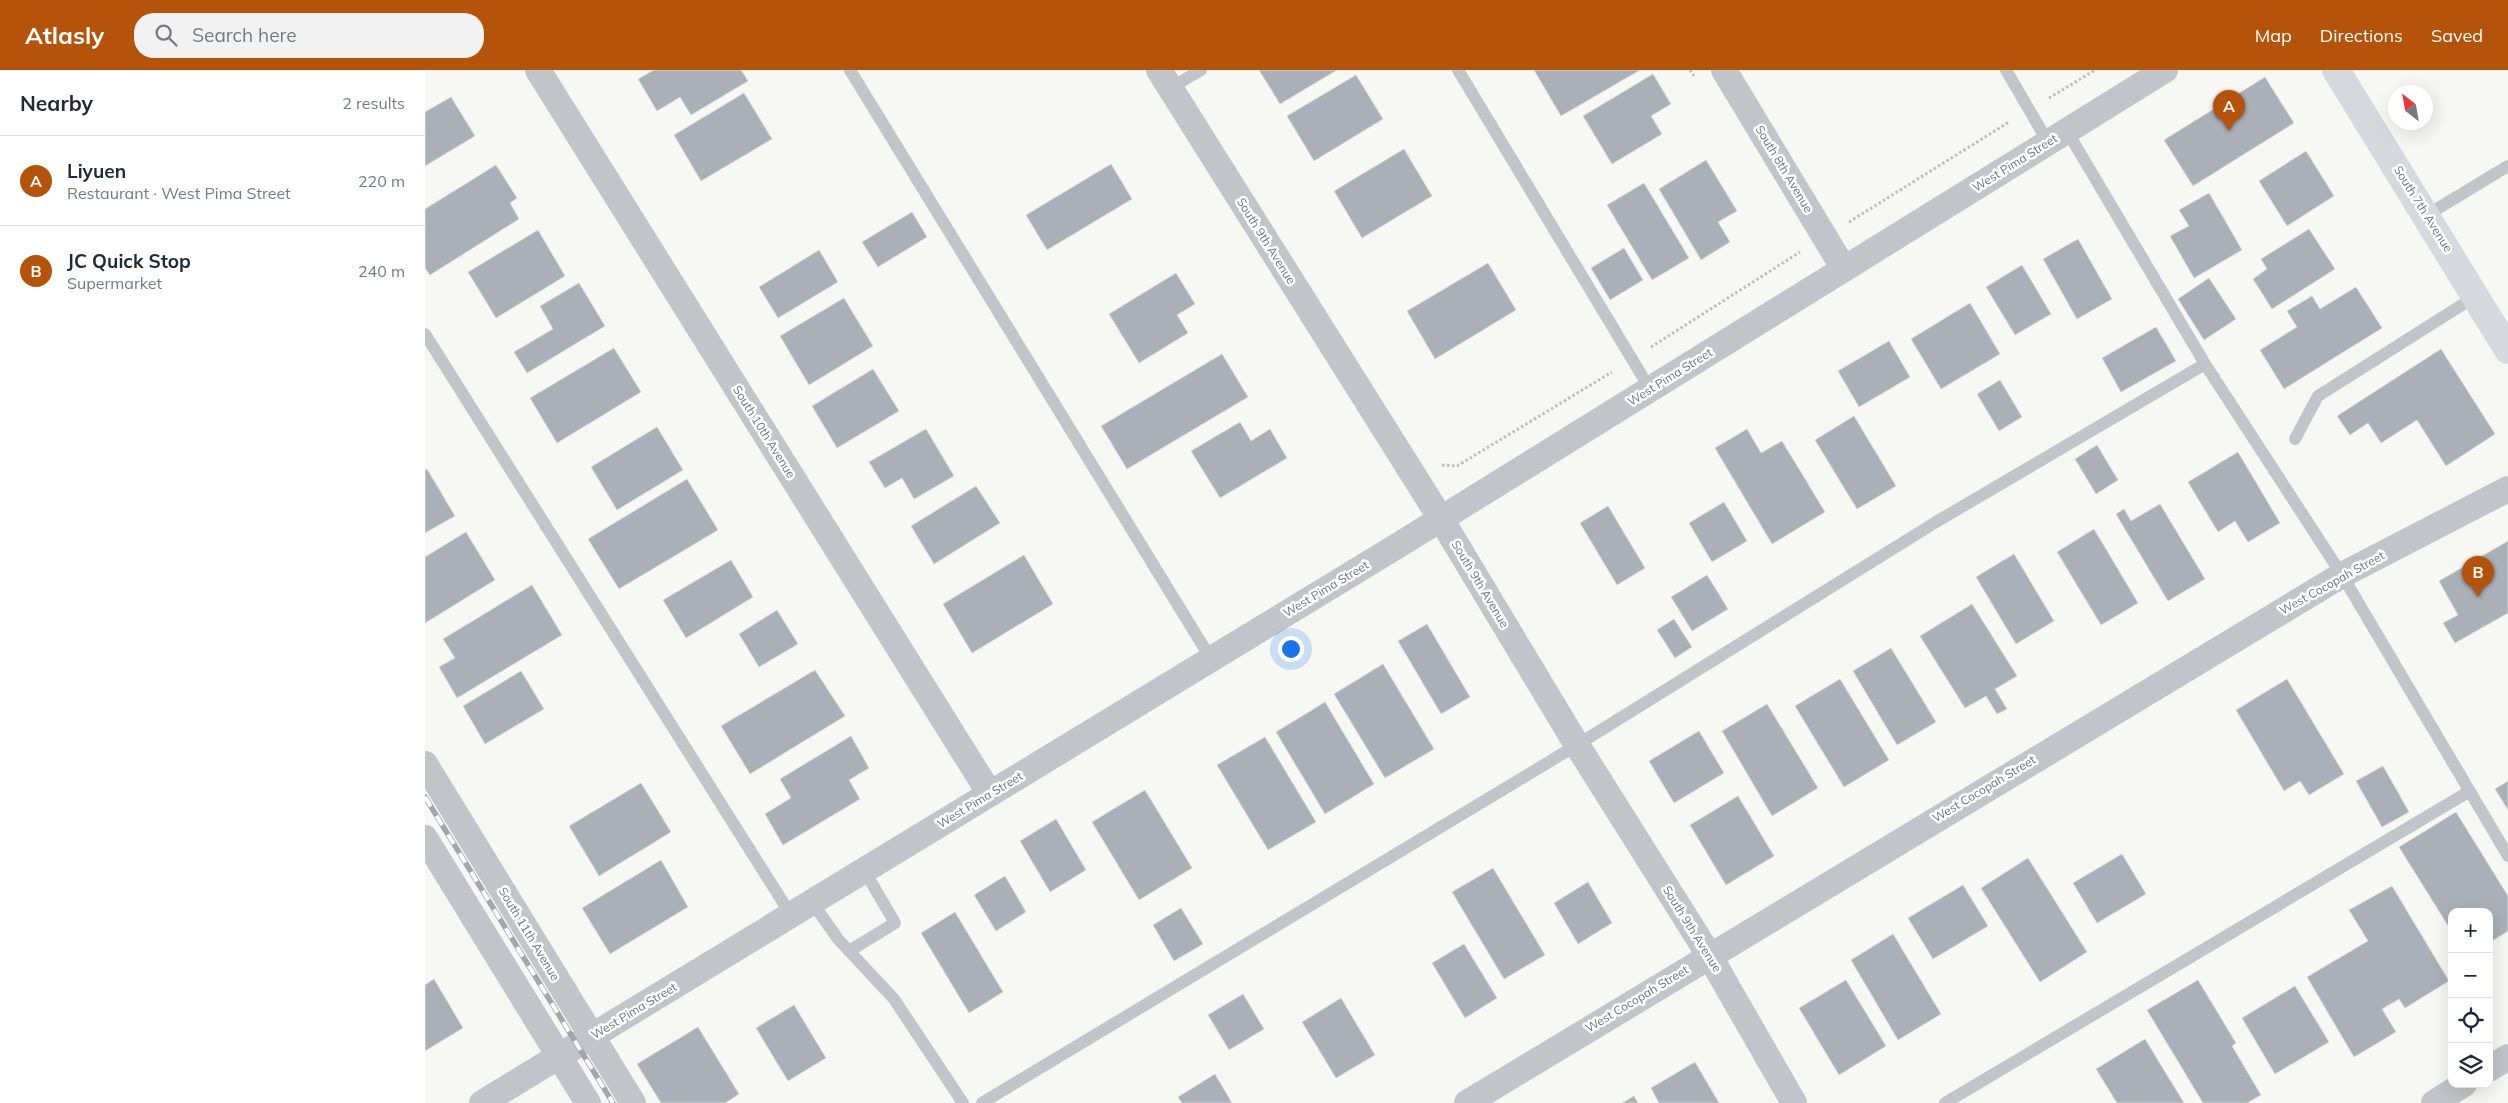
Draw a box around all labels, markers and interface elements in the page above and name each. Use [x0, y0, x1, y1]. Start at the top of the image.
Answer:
search box [134, 13, 484, 58]
text: Atlasly [25, 20, 104, 50]
icon: search [152, 21, 180, 49]
text: Search here [192, 23, 297, 47]
text: Map [2255, 24, 2292, 47]
text: Directions [2320, 24, 2403, 47]
text: Saved [2431, 24, 2483, 47]
north arrow [2388, 85, 2433, 130]
text: Nearby [20, 90, 93, 116]
pin: A [2213, 90, 2245, 131]
text: 2 results [342, 93, 405, 113]
street label: South 8th Avenue [1753, 122, 1816, 215]
street label: West Pima Street [1970, 130, 2060, 195]
text: Liyuen [67, 159, 126, 183]
street label: South 7th Avenue [2391, 163, 2456, 255]
text: A [30, 171, 42, 191]
text: 220 m [358, 171, 405, 191]
text: Restaurant · West Pima Street [67, 183, 291, 203]
street label: South 9th Avenue [1234, 195, 1299, 287]
text: JC Quick Stop [67, 249, 191, 273]
text: B [30, 261, 42, 281]
text: 240 m [358, 261, 405, 281]
text: Supermarket [67, 273, 162, 293]
street label: West Pima Street [1625, 344, 1715, 409]
street label: South 10th Avenue [730, 383, 799, 481]
street label: South 9th Avenue [1449, 537, 1512, 630]
street label: West Cocopah Street [2277, 548, 2387, 618]
pin: B [2462, 556, 2494, 597]
street label: West Pima Street [1280, 557, 1371, 620]
your location [1278, 636, 1304, 662]
street label: West Cocopah Street [1930, 752, 2038, 825]
street label: West Pima Street [934, 768, 1025, 831]
street label: South 9th Avenue [1660, 883, 1725, 975]
street label: South 11th Avenue [496, 884, 563, 983]
map controls [2448, 908, 2493, 1088]
button: + [2448, 908, 2493, 953]
button: − [2448, 953, 2493, 998]
street label: West Cocopah Street [1583, 962, 1691, 1035]
street label: West Pima Street [588, 979, 679, 1042]
button: locate [2448, 998, 2493, 1043]
button: layers [2448, 1043, 2493, 1088]

